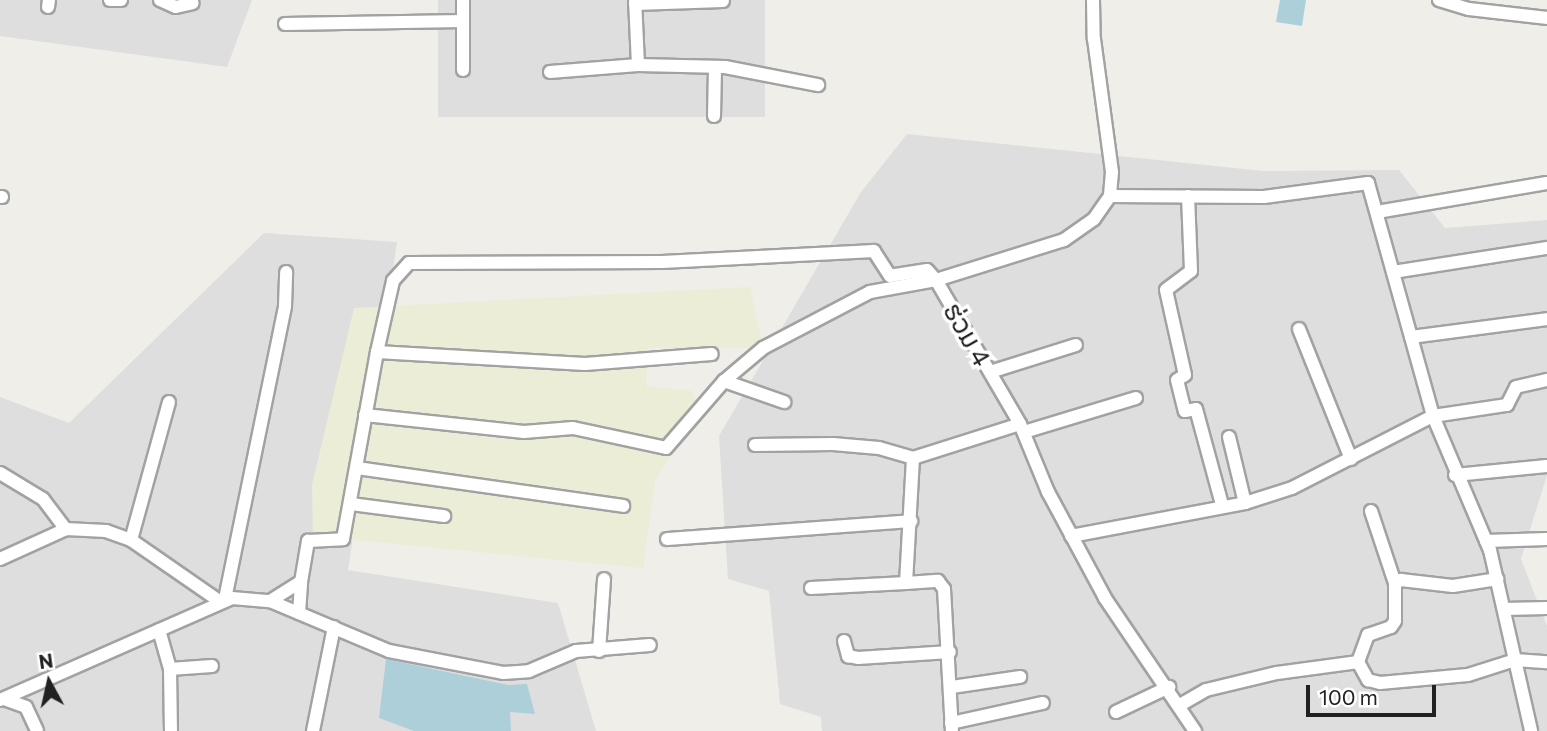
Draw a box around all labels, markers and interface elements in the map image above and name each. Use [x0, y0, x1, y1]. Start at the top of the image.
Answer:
street label: ຮ່ວມ 4 [938, 297, 998, 371]
north arrow [14, 647, 84, 717]
text: N [37, 648, 55, 673]
scale bar [1309, 672, 1438, 716]
text: 100 m [1319, 684, 1378, 709]

